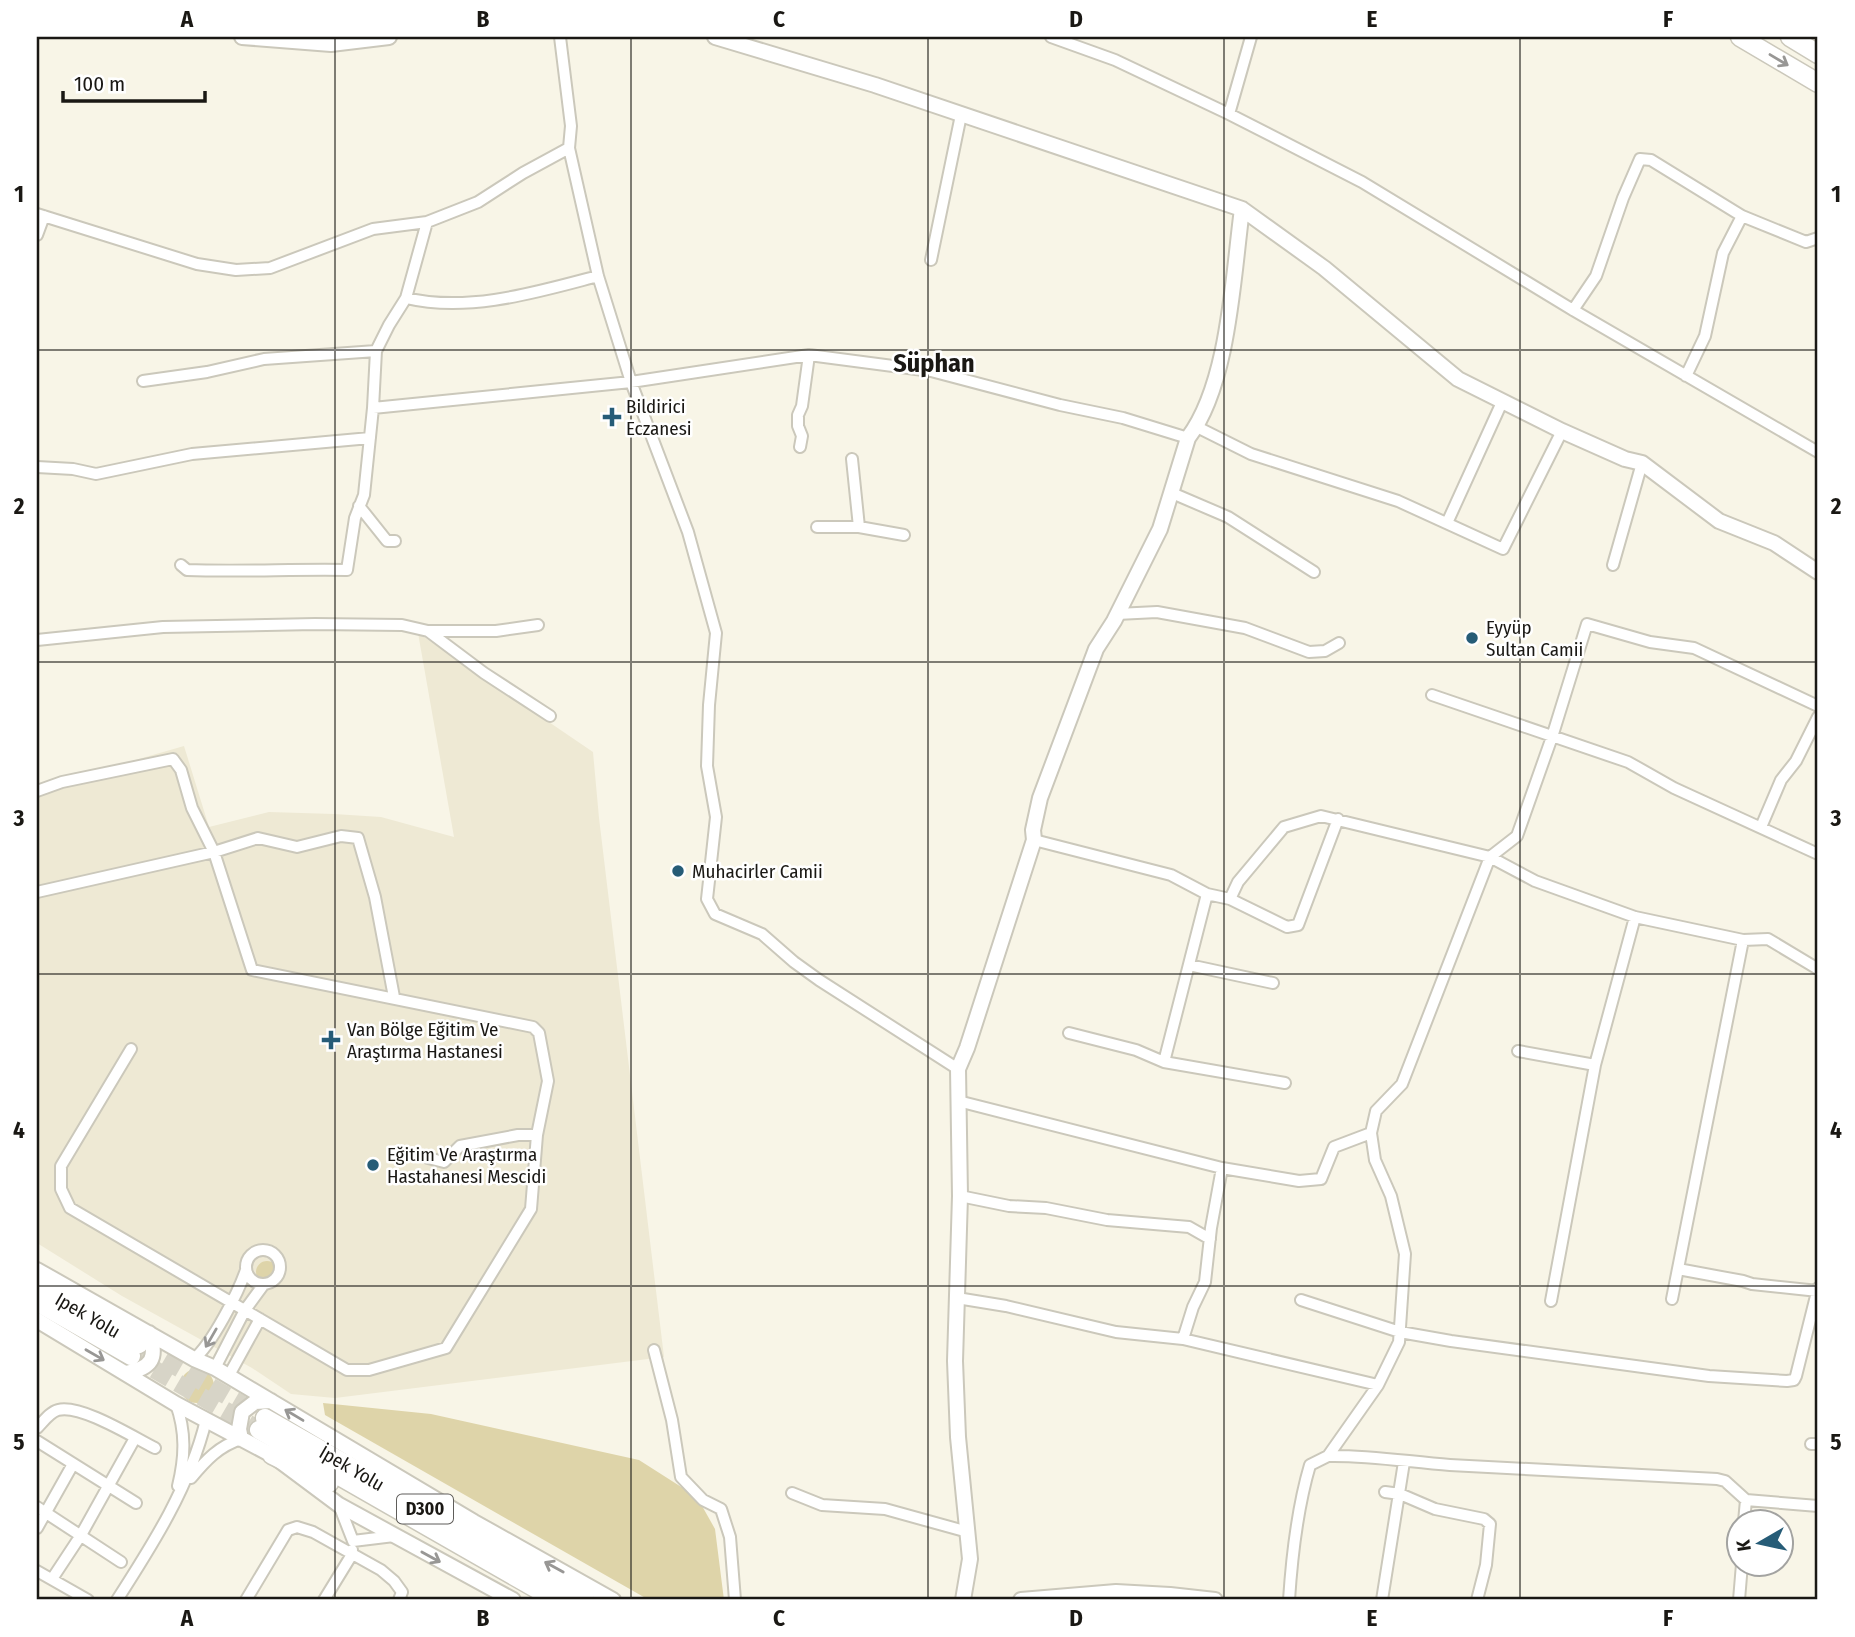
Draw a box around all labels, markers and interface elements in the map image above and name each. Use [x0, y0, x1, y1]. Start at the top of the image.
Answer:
text: A [180, 5, 194, 33]
text: B [477, 5, 490, 33]
text: C [773, 5, 785, 33]
text: D [1069, 5, 1083, 33]
text: E [1367, 5, 1378, 33]
text: F [1663, 5, 1673, 33]
one-way arrow [1769, 53, 1789, 67]
scale bar [63, 60, 205, 104]
text: 100 m [74, 71, 125, 97]
text: 1 [14, 180, 24, 208]
text: 1 [1831, 180, 1841, 208]
district label: Süphan [893, 348, 975, 379]
place label: Bildirici Eczanesi [626, 395, 692, 440]
marker: Bildirici Eczanesi [604, 409, 620, 425]
text: 2 [13, 492, 25, 520]
text: 2 [1830, 492, 1842, 520]
place label: Eyyüp Sultan Camii [1486, 616, 1583, 661]
marker: Eyyüp Sultan Camii [1464, 630, 1480, 646]
text: 3 [13, 804, 25, 832]
text: 3 [1830, 804, 1842, 832]
place label: Muhacirler Camii [692, 860, 823, 883]
marker: Muhacirler Camii [670, 863, 686, 879]
place label: Van Bölge Eğitim Ve Araştırma Hastanesi [347, 1018, 503, 1063]
marker: Van Bölge Eğitim Ve Araştırma Hastanesi [321, 1030, 341, 1050]
text: 4 [13, 1116, 25, 1144]
text: 4 [1830, 1116, 1842, 1144]
place label: Eğitim Ve Araştırma Hastahanesi Mescidi [387, 1143, 546, 1188]
marker: Eğitim Ve Araştırma Hastahanesi Mescidi [365, 1157, 381, 1173]
street label: Ipek Yolu [51, 1288, 124, 1343]
one-way arrow [204, 1327, 218, 1347]
one-way arrow [84, 1349, 105, 1362]
one-way arrow [284, 1408, 304, 1422]
text: 5 [13, 1428, 25, 1456]
text: 5 [1830, 1428, 1842, 1456]
street label: İpek Yolu [315, 1441, 388, 1496]
road number: D300 [397, 1494, 453, 1524]
north arrow [1726, 1508, 1796, 1578]
text: K [1731, 1537, 1756, 1553]
one-way arrow [421, 1550, 441, 1564]
one-way arrow [544, 1560, 564, 1574]
text: A [180, 1604, 194, 1632]
text: B [477, 1604, 490, 1632]
text: C [773, 1604, 785, 1632]
text: D [1069, 1604, 1083, 1632]
text: E [1367, 1604, 1378, 1632]
text: F [1663, 1604, 1673, 1632]

